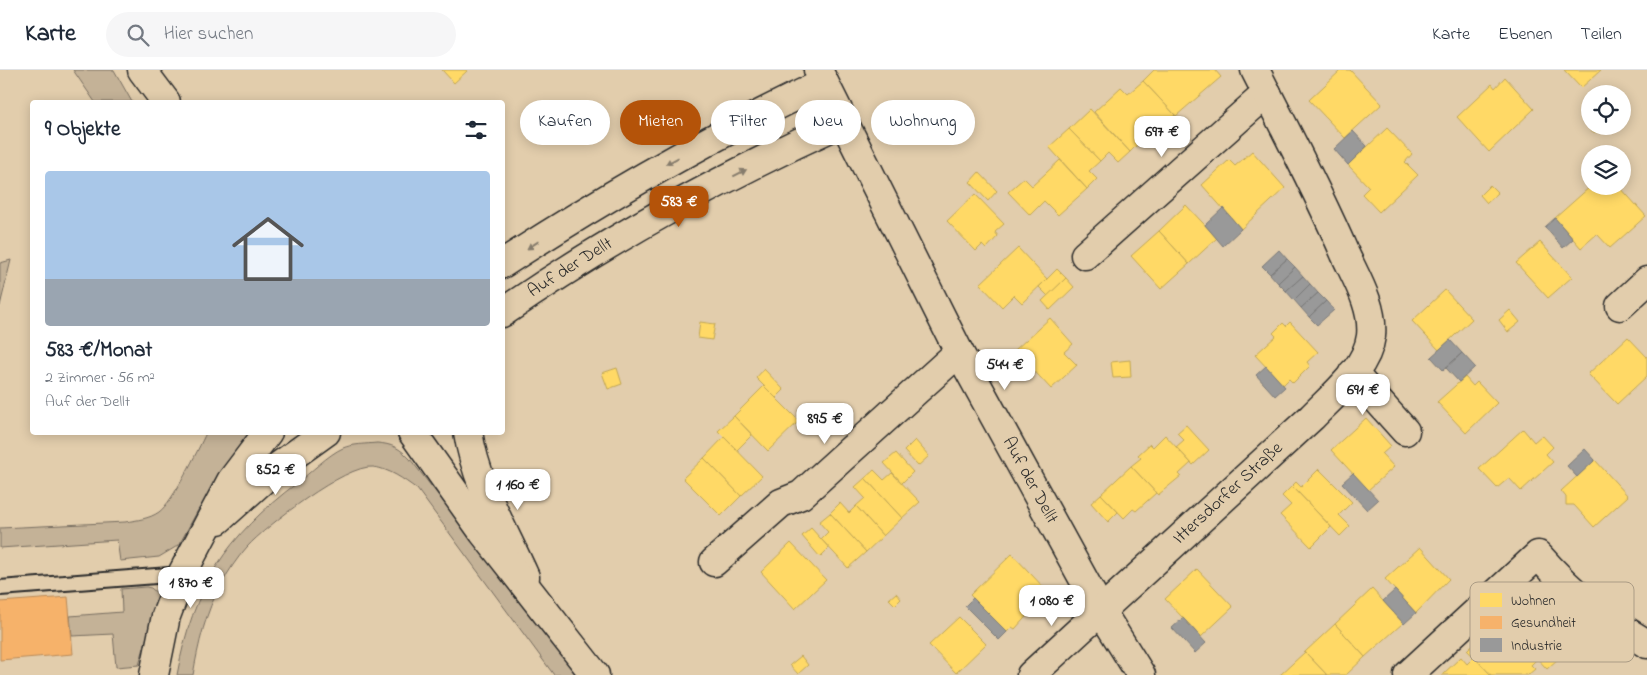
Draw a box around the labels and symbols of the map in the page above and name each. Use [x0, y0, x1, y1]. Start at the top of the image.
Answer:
pin: 697 € [1127, 116, 1197, 158]
one-way arrow [665, 157, 679, 165]
one-way arrow [733, 169, 747, 177]
pin: 583 € [644, 186, 714, 228]
street label: Auf der Dellt [523, 232, 618, 305]
one-way arrow [526, 240, 539, 250]
pin: 544 € [970, 348, 1040, 391]
pin: 691 € [1328, 374, 1398, 416]
pin: 895 € [790, 402, 860, 445]
street label: Auf der Dellt [995, 432, 1064, 529]
street label: Ittersdorfer Straße [1168, 436, 1290, 551]
pin: 852 € [241, 454, 311, 496]
pin: 1 160 € [472, 468, 564, 511]
pin: 1 870 € [145, 566, 237, 609]
legend [1470, 582, 1634, 662]
pin: 1 080 € [1006, 584, 1098, 627]
text: Wohnen [1511, 591, 1556, 612]
text: Gesundheit [1511, 613, 1576, 634]
text: Industrie [1511, 636, 1563, 657]

